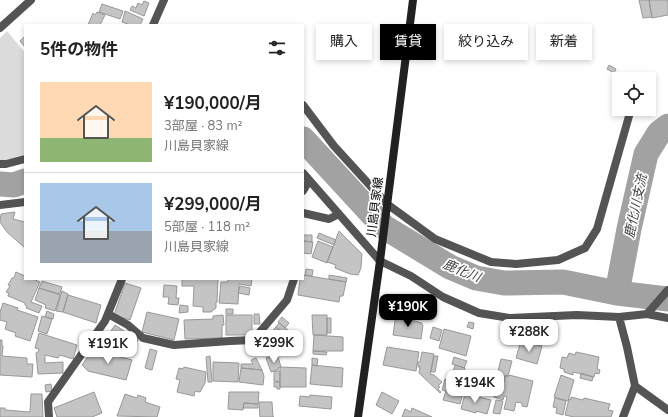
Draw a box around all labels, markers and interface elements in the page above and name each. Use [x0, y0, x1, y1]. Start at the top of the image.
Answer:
chip: 購入 [316, 24, 372, 60]
chip: 賃貸 [380, 24, 436, 60]
chip: 絞り込み [444, 24, 528, 60]
chip: 新着 [536, 24, 592, 60]
icon: filters [266, 37, 288, 59]
text: 5件の物件 [40, 38, 118, 61]
map controls [612, 72, 656, 116]
button: locate [612, 72, 656, 116]
text: ¥190,000/月 [164, 92, 262, 115]
icon: home [72, 98, 120, 146]
text: 3部屋 · 83 m² [164, 117, 242, 135]
text: 川島貝家線 [164, 137, 229, 155]
water label: 鹿化川支流 [620, 171, 652, 240]
street label: 川島貝家線 [363, 176, 387, 238]
text: ¥299,000/月 [164, 193, 262, 216]
icon: home [72, 199, 120, 247]
text: 5部屋 · 118 m² [164, 218, 250, 236]
text: 川島貝家線 [164, 238, 229, 256]
water label: 鹿化川 [440, 255, 485, 287]
pin: ¥190K [380, 294, 436, 328]
text: ¥190K [388, 298, 428, 316]
pin: ¥288K [501, 319, 557, 353]
text: ¥288K [509, 323, 549, 341]
pin: ¥299K [246, 330, 302, 364]
pin: ¥191K [80, 331, 136, 365]
text: ¥299K [254, 334, 294, 352]
text: ¥191K [88, 335, 128, 353]
pin: ¥194K [447, 370, 503, 404]
text: ¥194K [455, 374, 495, 392]

